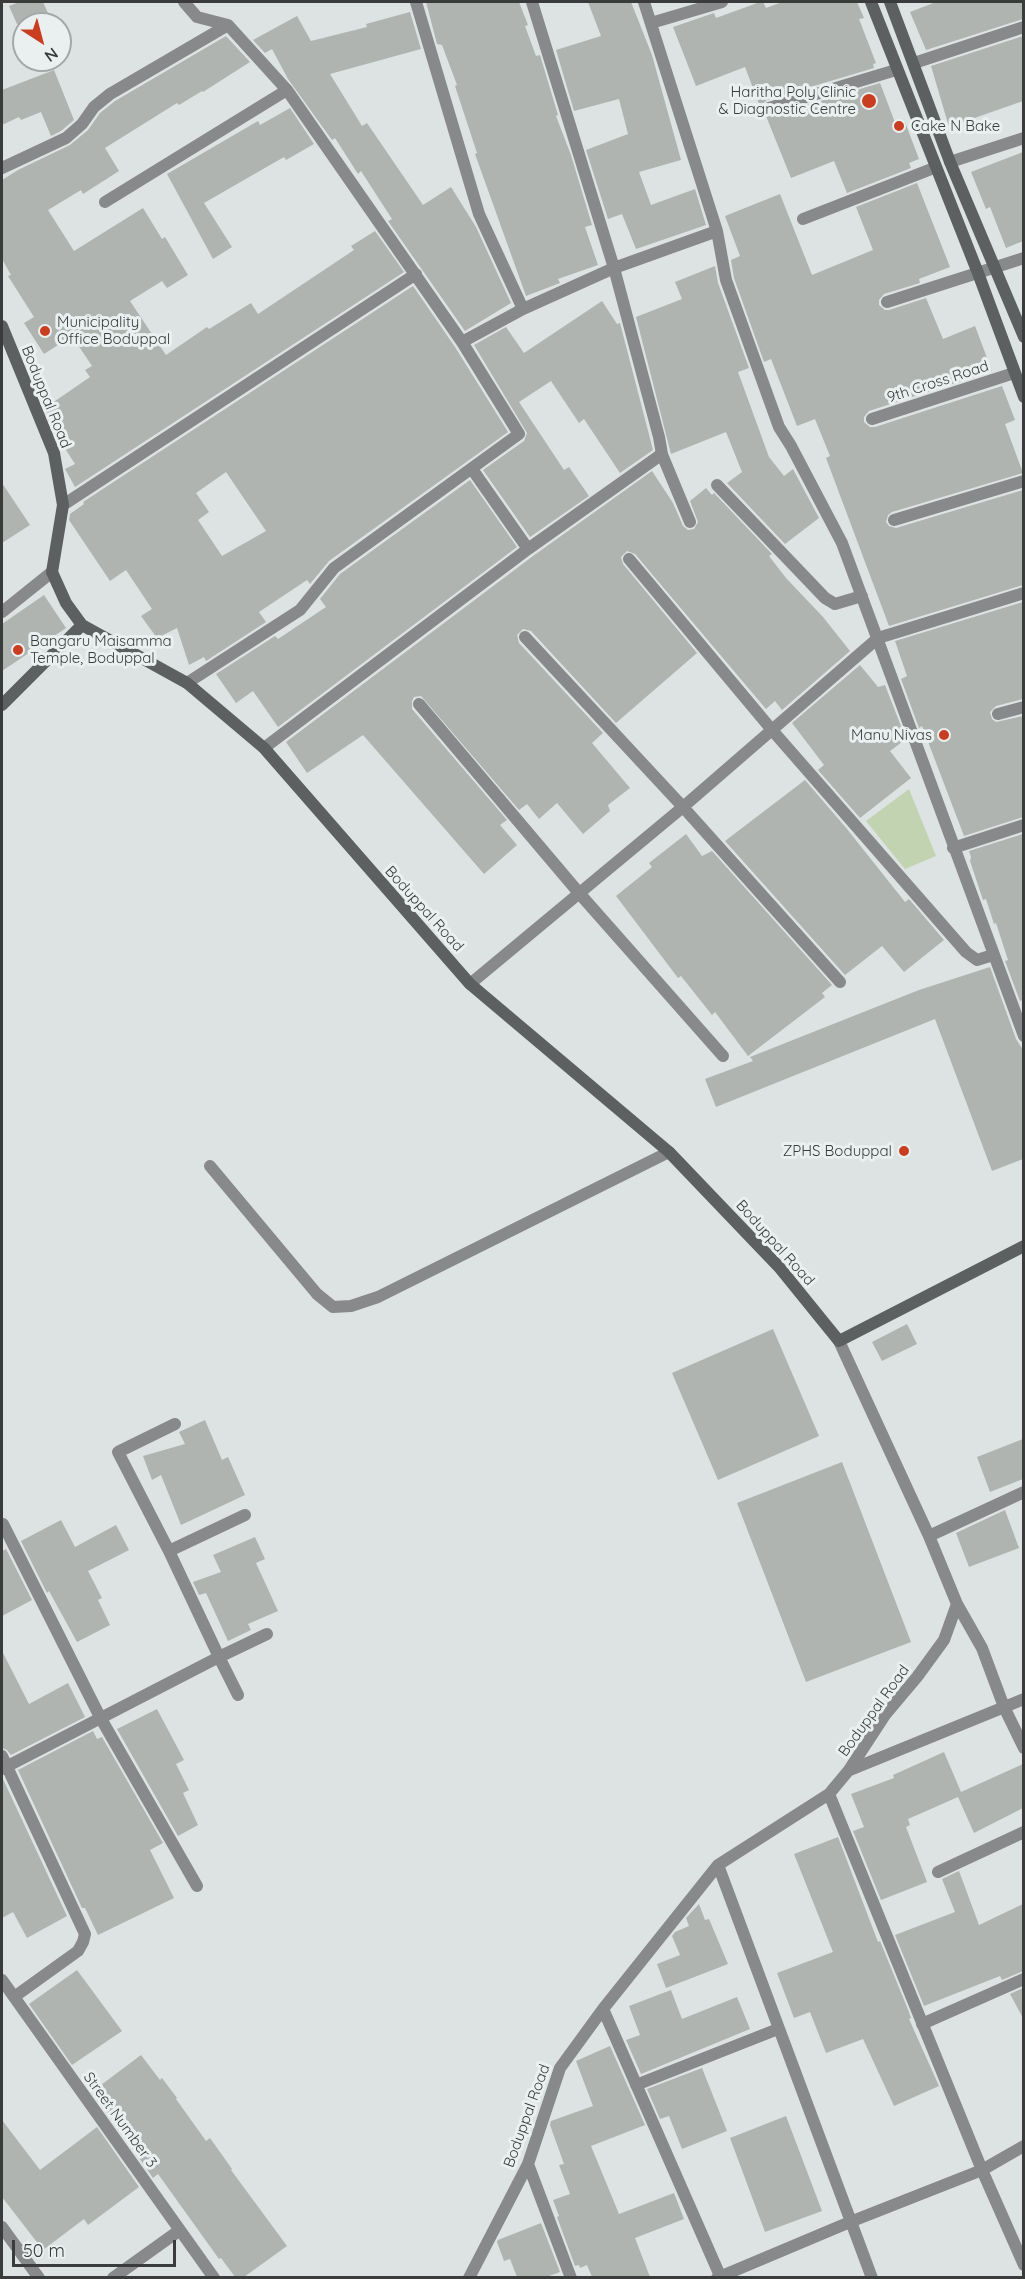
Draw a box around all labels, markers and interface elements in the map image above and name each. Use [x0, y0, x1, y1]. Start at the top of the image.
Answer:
north arrow [12, 12, 72, 72]
text: N [41, 43, 62, 66]
place label: Haritha Poly Clinic & Diagnostic Centre [718, 83, 856, 118]
marker: Haritha Poly Clinic & Diagnostic Centre [860, 92, 878, 110]
place label: Cake N Bake [911, 117, 1000, 135]
marker: Cake N Bake [892, 119, 906, 133]
place label: Municipality Office Boduppal [57, 313, 170, 348]
marker: Municipality Office Boduppal [38, 324, 52, 338]
street label: Boduppal Road [17, 343, 75, 451]
street label: 9th Cross Road [885, 357, 991, 407]
place label: Bangaru Maisamma Temple, Boduppal [30, 632, 172, 667]
marker: Bangaru Maisamma Temple, Boduppal [11, 643, 25, 657]
place label: Manu Nivas [851, 726, 932, 744]
marker: Manu Nivas [937, 728, 951, 742]
street label: Boduppal Road [381, 863, 467, 955]
place label: ZPHS Boduppal [783, 1142, 892, 1160]
marker: ZPHS Boduppal [897, 1144, 911, 1158]
street label: Boduppal Road [732, 1197, 818, 1289]
street label: Boduppal Road [835, 1662, 913, 1760]
street label: Boduppal Road [500, 2062, 554, 2170]
street label: Street Number 3 [79, 2069, 161, 2171]
scale bar [15, 2228, 178, 2266]
text: 50 m [23, 2239, 65, 2262]

